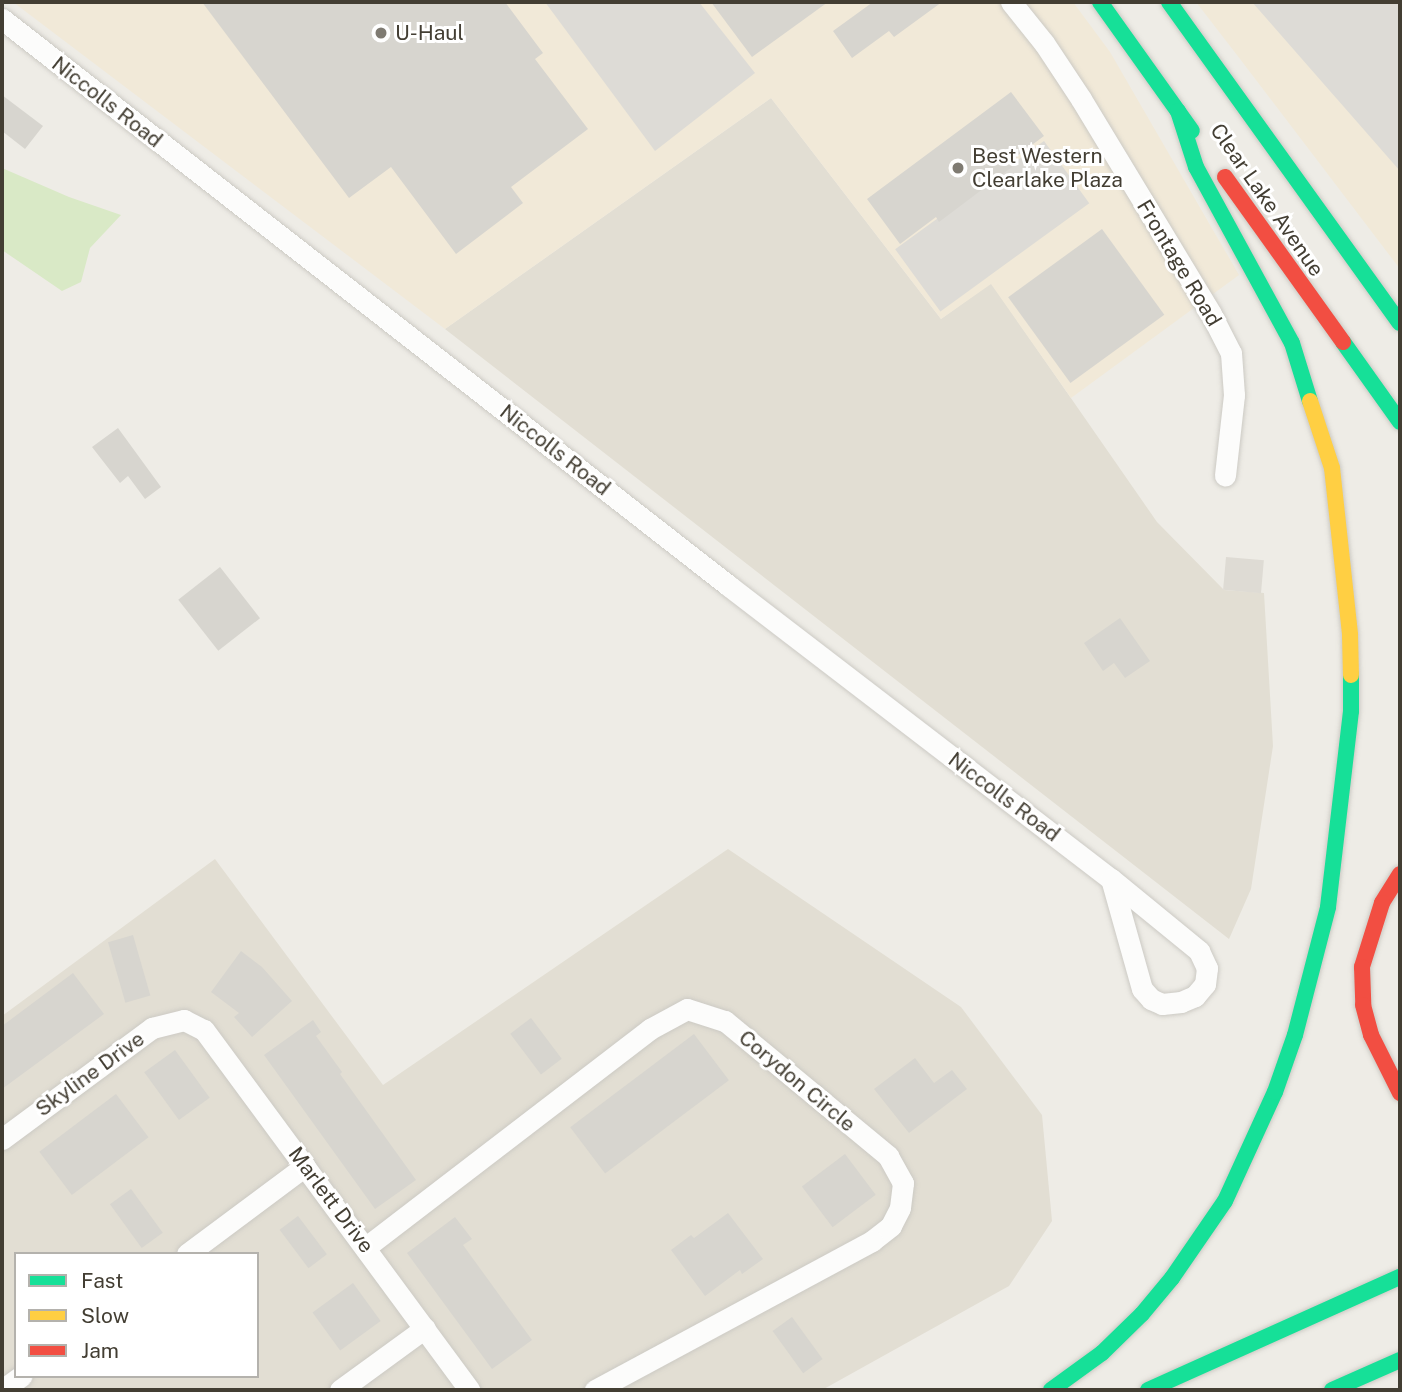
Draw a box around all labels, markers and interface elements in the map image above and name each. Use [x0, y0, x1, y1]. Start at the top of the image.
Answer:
place label: U-Haul [395, 20, 464, 46]
marker: U-Haul [373, 25, 389, 41]
street label: Niccolls Road [47, 51, 167, 153]
street label: Clear Lake Avenue [1205, 119, 1329, 281]
place label: Best Western Clearlake Plaza [972, 143, 1123, 193]
marker: Best Western Clearlake Plaza [950, 160, 966, 176]
street label: Frontage Road [1131, 195, 1227, 331]
street label: Niccolls Road [495, 399, 615, 501]
street label: Niccolls Road [943, 747, 1065, 847]
street label: Corydon Circle [734, 1025, 860, 1137]
street label: Skyline Drive [31, 1026, 149, 1122]
street label: Marlett Drive [283, 1142, 379, 1258]
legend [14, 1252, 259, 1378]
text: Fast [81, 1268, 123, 1293]
text: Slow [81, 1303, 129, 1328]
text: Jam [81, 1338, 119, 1363]

